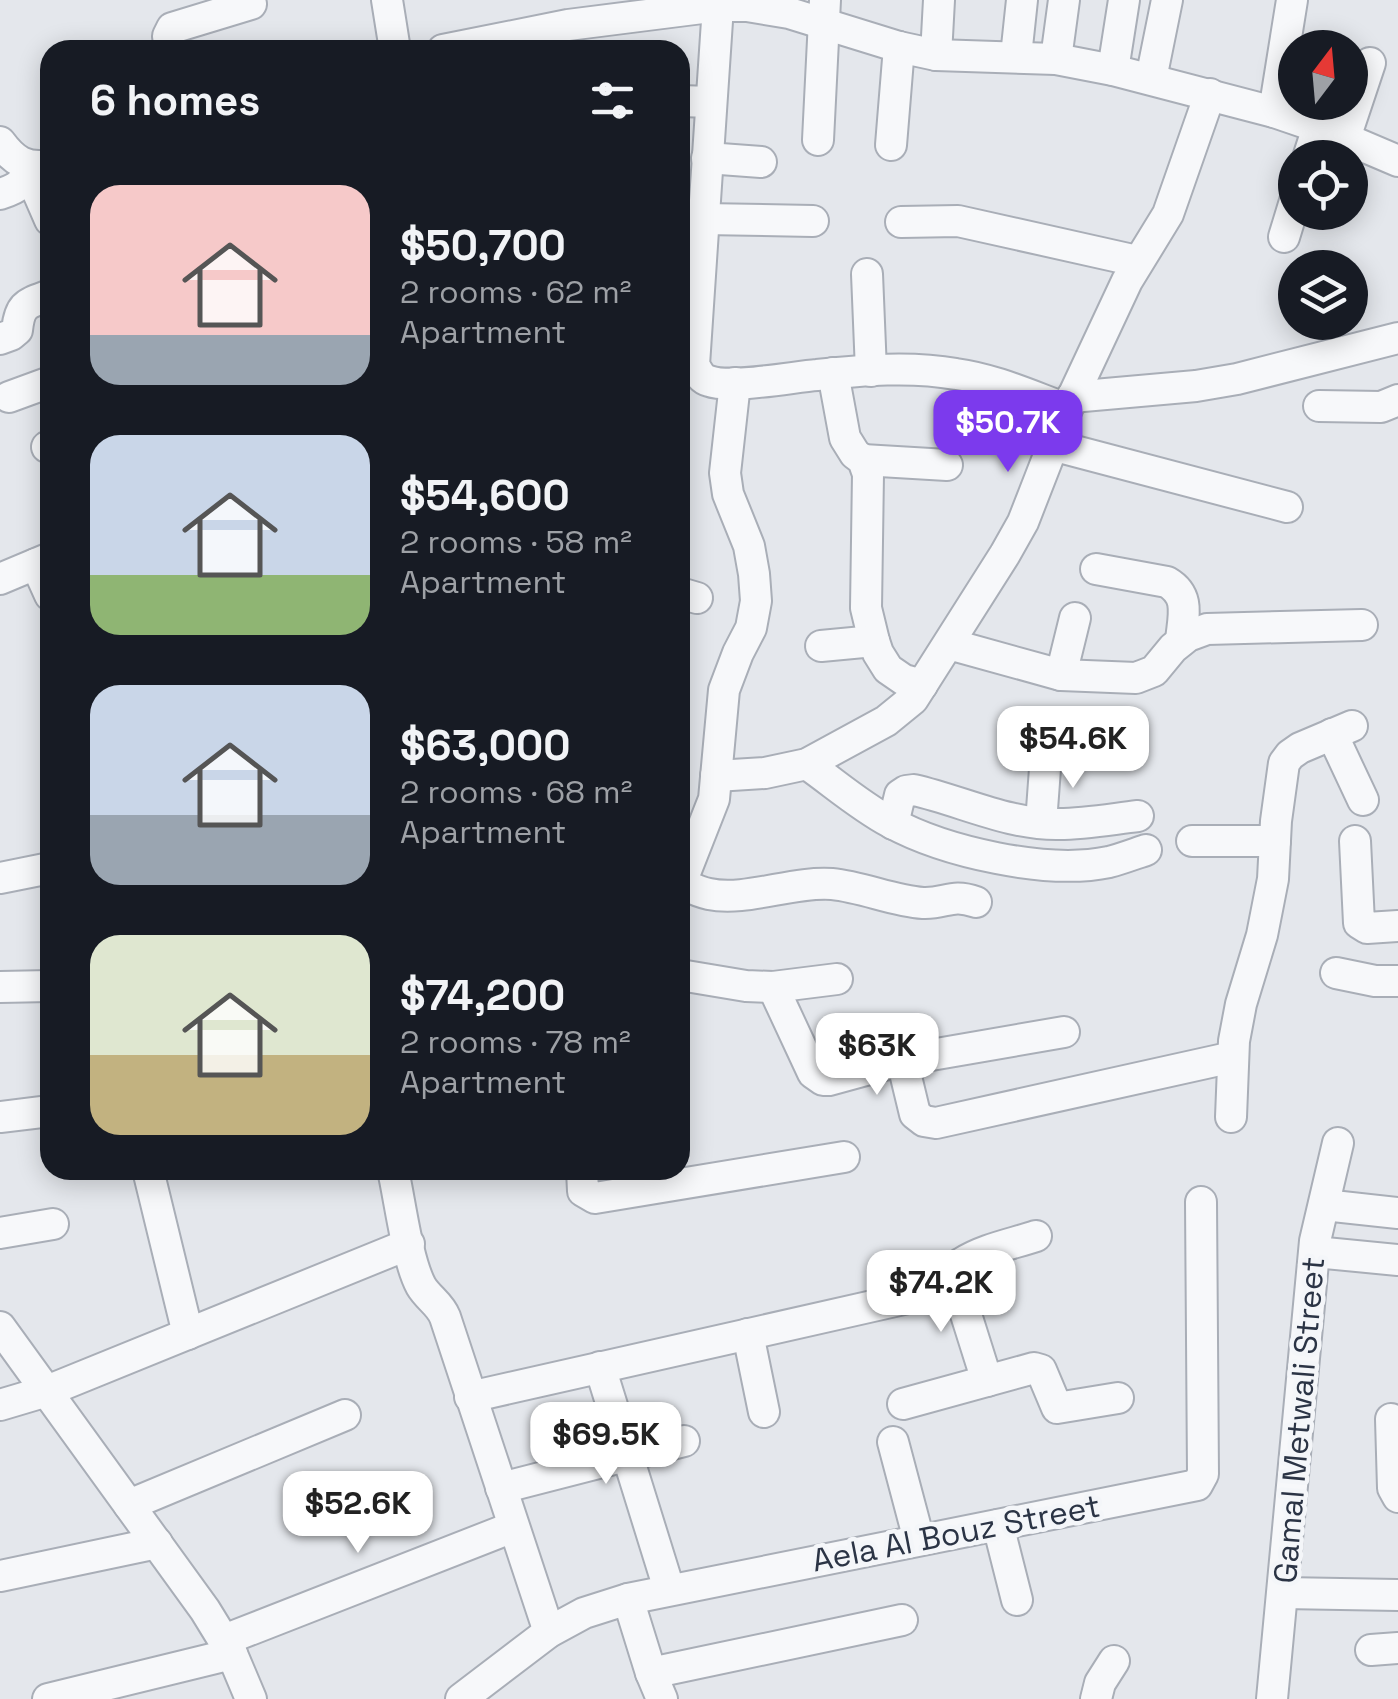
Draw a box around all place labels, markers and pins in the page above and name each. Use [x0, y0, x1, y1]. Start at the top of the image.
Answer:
pin: $50.7K [927, 390, 1089, 475]
pin: $54.6K [992, 706, 1154, 791]
pin: $63K [818, 1013, 936, 1098]
pin: $74.2K [860, 1250, 1022, 1335]
pin: $69.5K [525, 1402, 687, 1487]
pin: $52.6K [277, 1471, 439, 1556]

